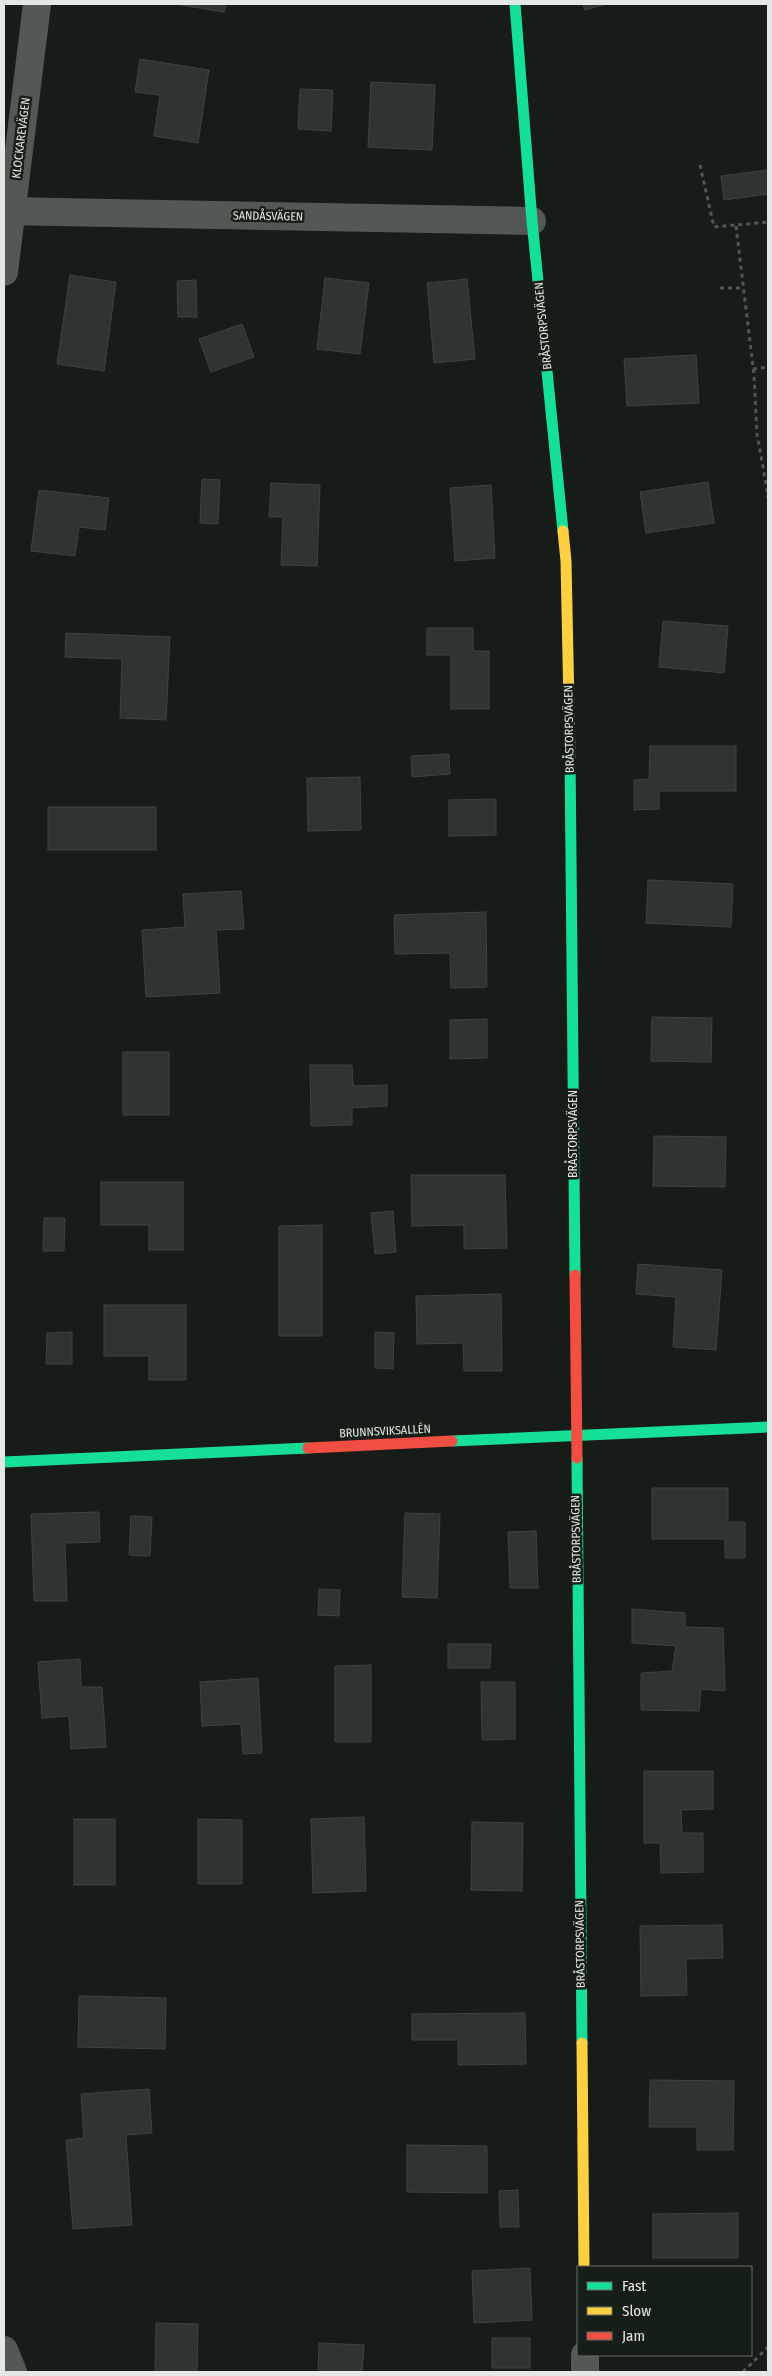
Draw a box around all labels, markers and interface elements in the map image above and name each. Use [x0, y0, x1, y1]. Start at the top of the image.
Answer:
street label: KLOCKAREVÄGEN [8, 97, 33, 179]
street label: SANDÅSVÄGEN [233, 206, 303, 224]
street label: BRÅSTORPSVÄGEN [529, 282, 555, 371]
street label: BRÅSTORPSVÄGEN [559, 685, 577, 773]
street label: BRÅSTORPSVÄGEN [564, 1090, 580, 1178]
street label: BRUNNSVIKSALLÉN [339, 1421, 431, 1440]
street label: BRÅSTORPSVÄGEN [566, 1495, 584, 1583]
street label: BRÅSTORPSVÄGEN [570, 1900, 588, 1988]
legend [577, 2266, 752, 2356]
text: Fast [622, 2277, 646, 2295]
text: Slow [622, 2302, 651, 2320]
text: Jam [622, 2327, 645, 2345]

